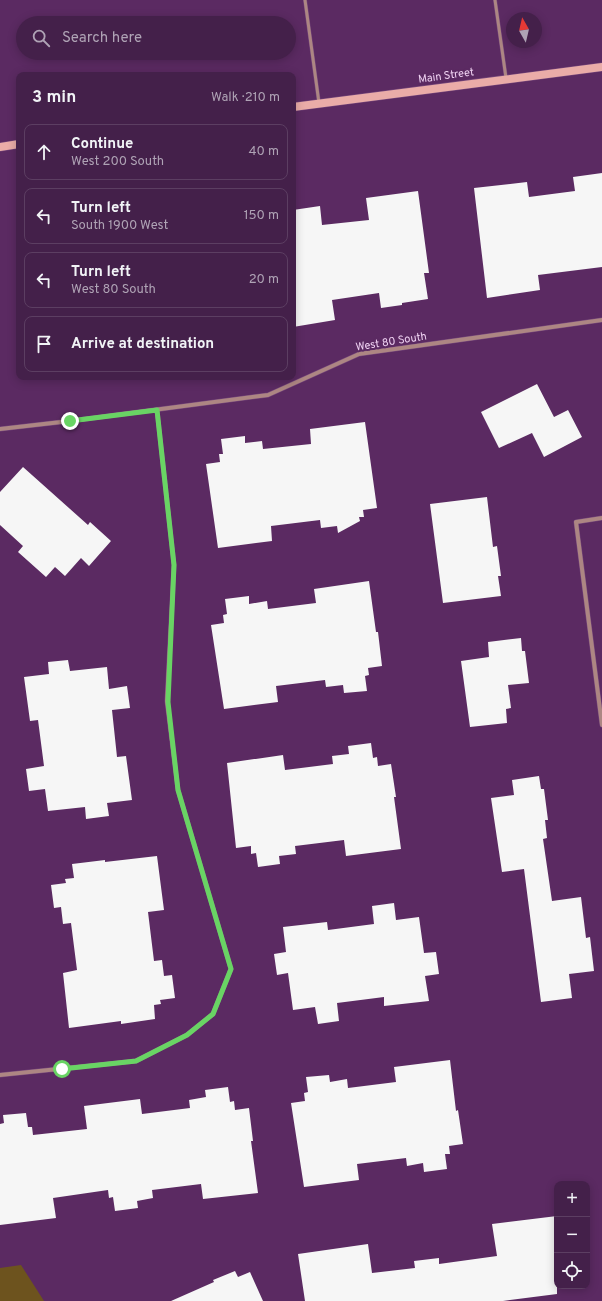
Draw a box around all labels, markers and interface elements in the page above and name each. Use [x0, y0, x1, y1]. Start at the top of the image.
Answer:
north arrow [506, 12, 542, 48]
search box [16, 16, 296, 60]
icon: search [30, 27, 52, 49]
text: Search here [62, 29, 142, 48]
street label: Main Street [417, 65, 475, 87]
text: 3 min [32, 87, 76, 109]
text: Walk · 210 m [211, 90, 280, 106]
text: Continue [71, 135, 133, 154]
icon: ahead [33, 141, 55, 163]
text: 40 m [249, 144, 279, 160]
text: West 200 South [71, 154, 164, 170]
text: Turn left [71, 199, 131, 218]
icon: left [33, 205, 55, 227]
text: 150 m [244, 208, 279, 224]
text: South 1900 West [71, 218, 168, 234]
text: Turn left [71, 263, 131, 282]
icon: left [33, 269, 55, 291]
text: 20 m [249, 272, 279, 288]
text: West 80 South [71, 282, 156, 298]
street label: West 80 South [355, 329, 428, 355]
icon: arrive [33, 333, 55, 355]
text: Arrive at destination [71, 335, 214, 354]
route end [61, 412, 79, 430]
route start [53, 1060, 71, 1078]
map controls [554, 1181, 590, 1289]
button: + [554, 1181, 590, 1217]
button: − [554, 1217, 590, 1253]
button: locate [554, 1253, 590, 1289]

